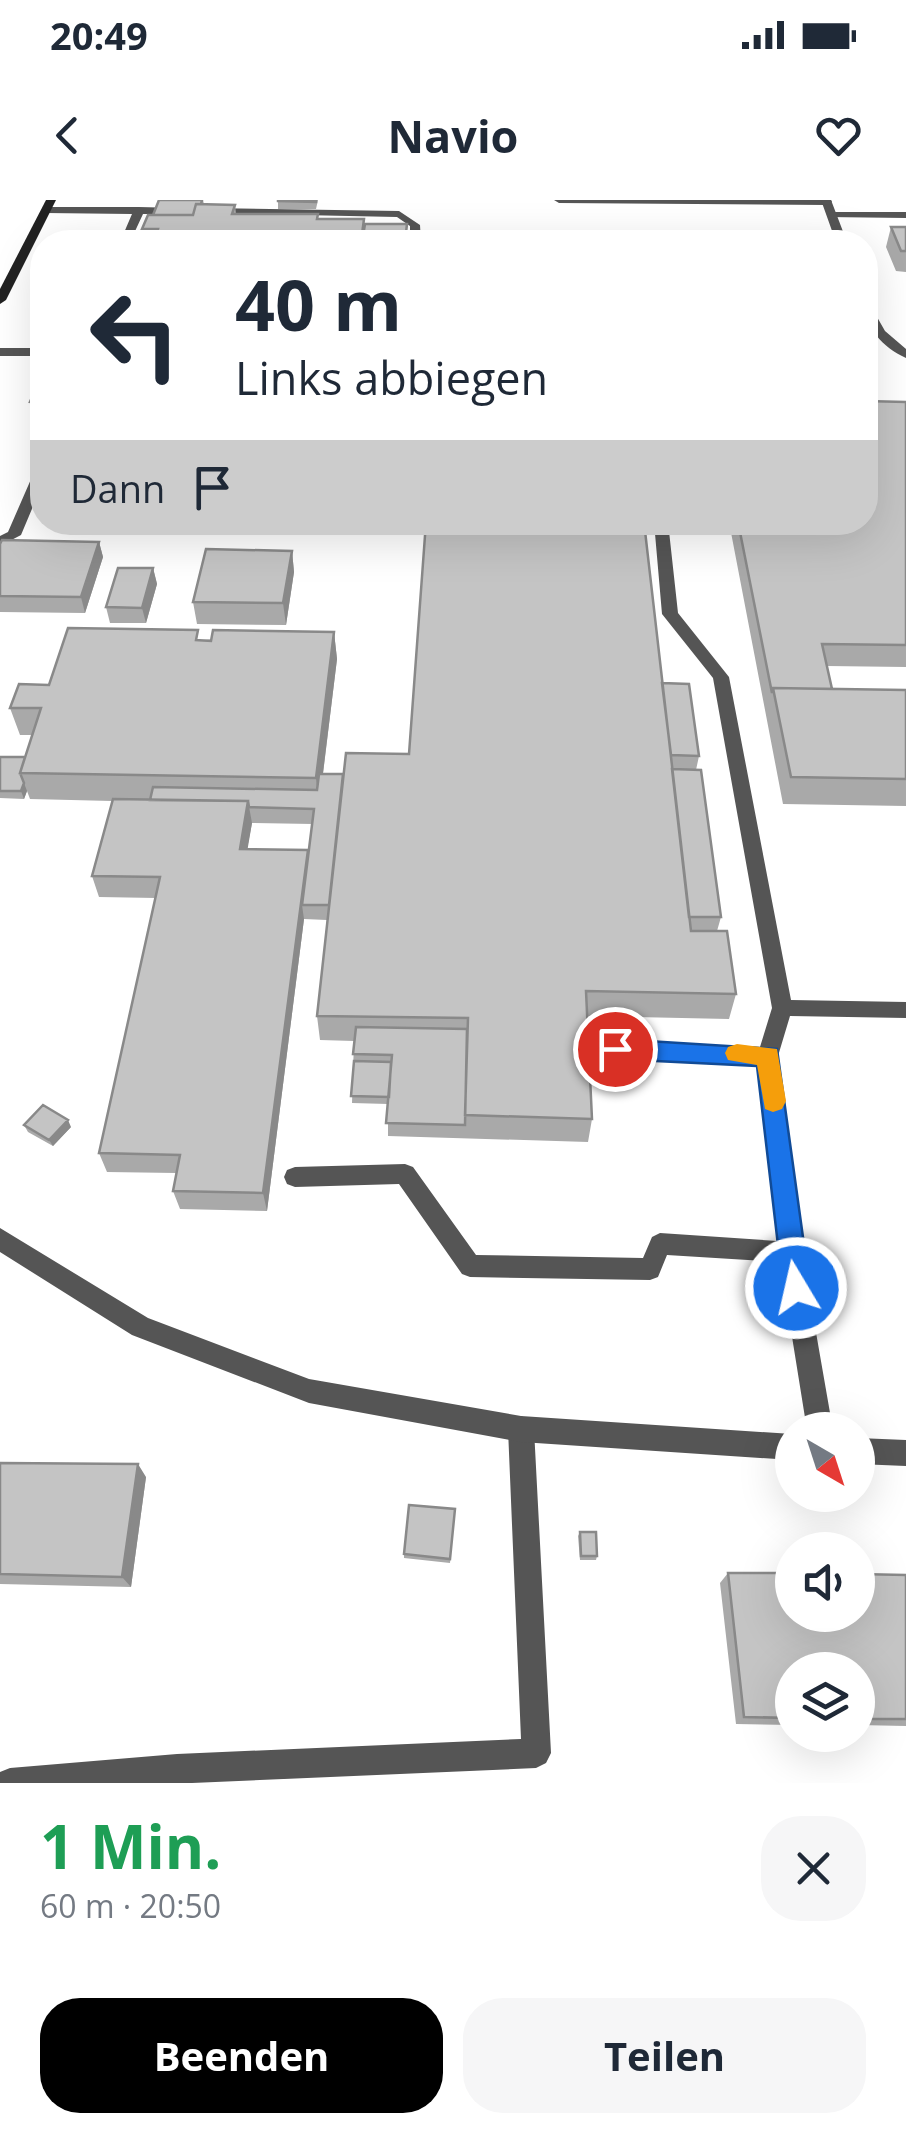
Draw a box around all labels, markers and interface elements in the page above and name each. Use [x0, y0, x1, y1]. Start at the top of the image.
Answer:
text: 20:49 [50, 9, 148, 61]
text: Navio [388, 105, 518, 166]
icon: back [40, 108, 95, 163]
icon: heart [811, 108, 866, 163]
text: 40 m [235, 256, 402, 352]
icon: left [70, 270, 200, 400]
text: Links abbiegen [235, 347, 548, 408]
icon: arrive [185, 460, 240, 515]
text: Dann [70, 462, 165, 514]
pin [573, 1007, 658, 1092]
icon: arrive [588, 1022, 643, 1077]
position arrow [744, 1236, 848, 1340]
north arrow [775, 1412, 875, 1512]
map controls [775, 1412, 875, 1752]
button: sound [775, 1532, 875, 1632]
button: layers [775, 1652, 875, 1752]
text: 1 Min. [40, 1805, 221, 1887]
button: close [761, 1816, 866, 1921]
text: 60 m · 20:50 [40, 1884, 221, 1927]
button: Beenden [40, 1998, 443, 2113]
button: Teilen [463, 1998, 866, 2113]

